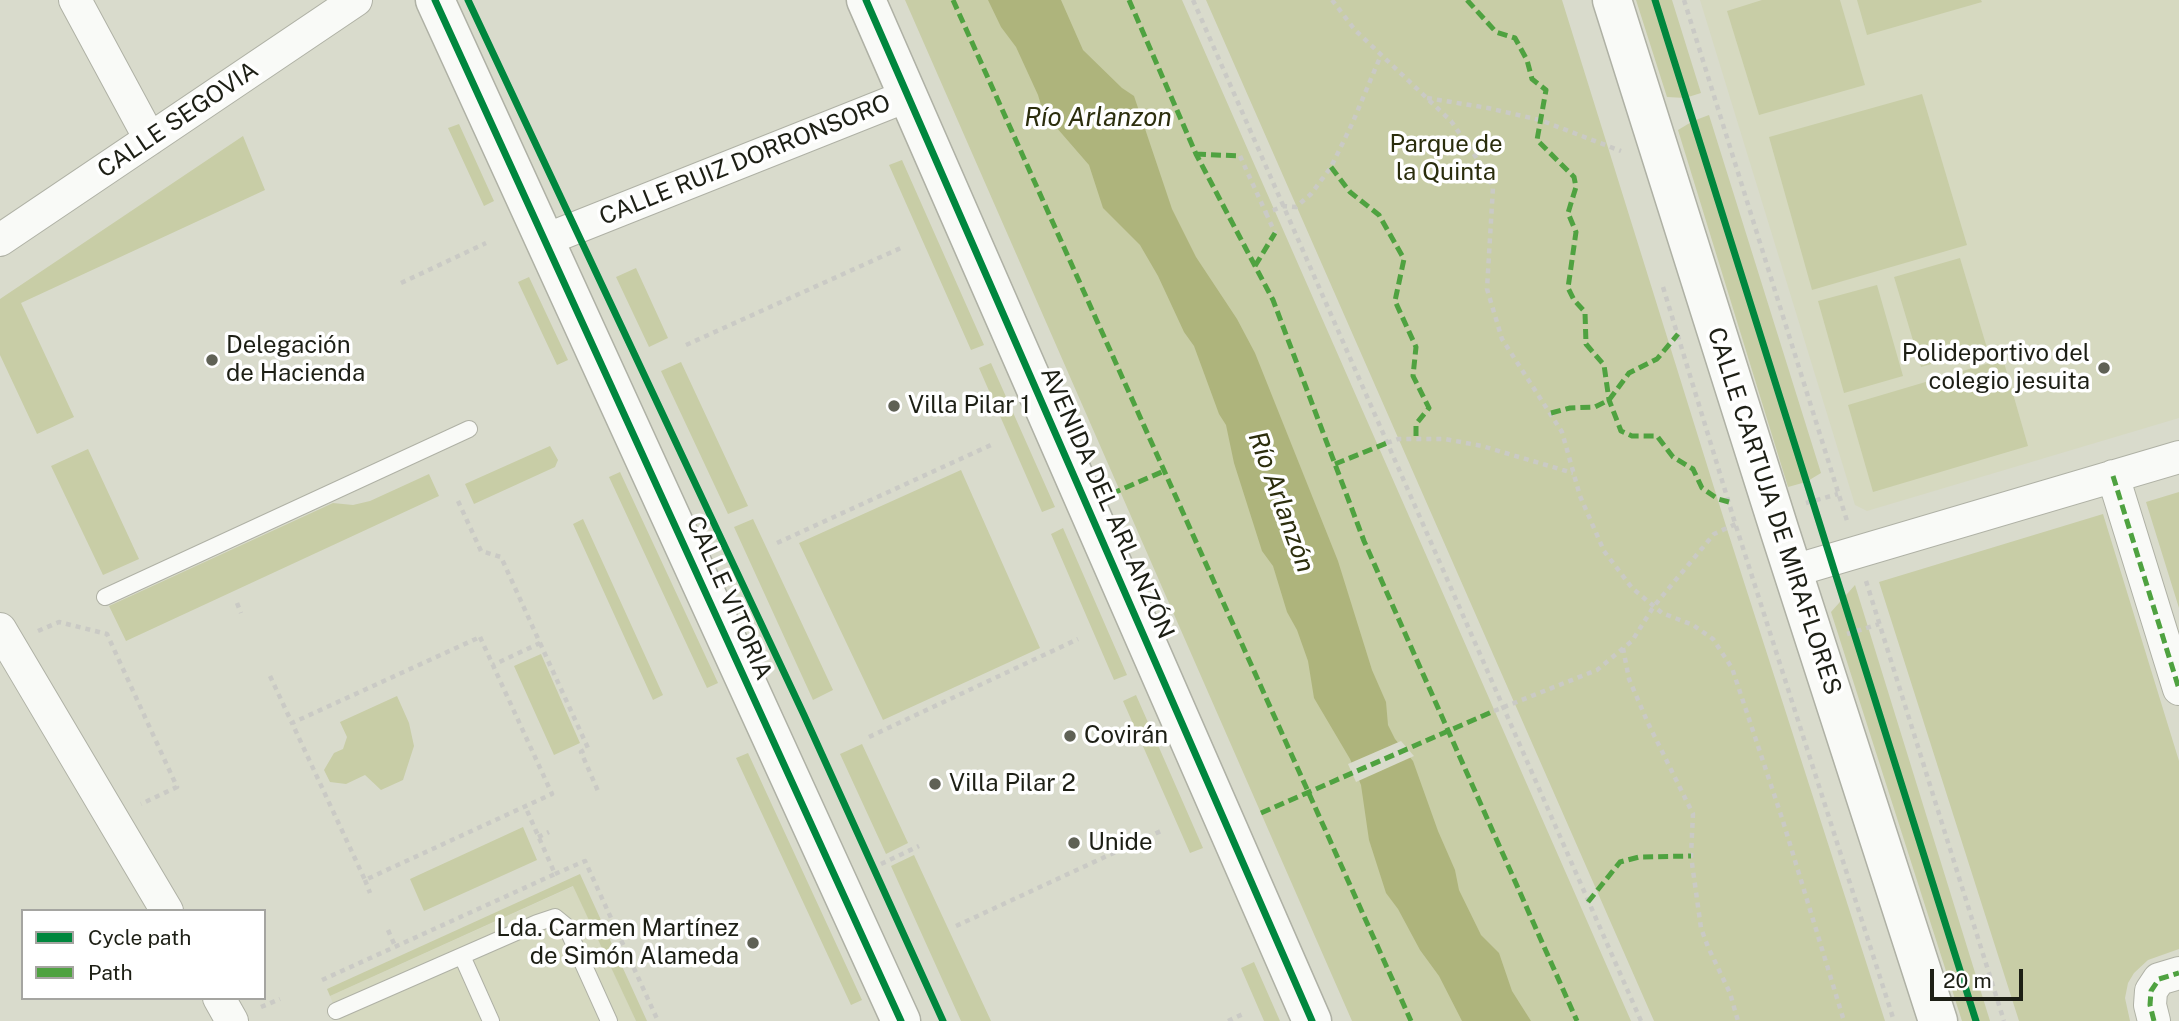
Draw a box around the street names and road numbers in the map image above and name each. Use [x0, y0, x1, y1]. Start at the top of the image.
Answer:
street label: CALLE SEGOVIA [92, 56, 264, 184]
street label: CALLE RUIZ DORRONSORO [595, 88, 895, 232]
street label: CALLE CARTUJA DE MIRAFLORES [1701, 324, 1847, 698]
street label: AVENIDA DEL ARLANZÓN [1034, 363, 1180, 643]
street label: CALLE VITORIA [680, 512, 778, 684]

